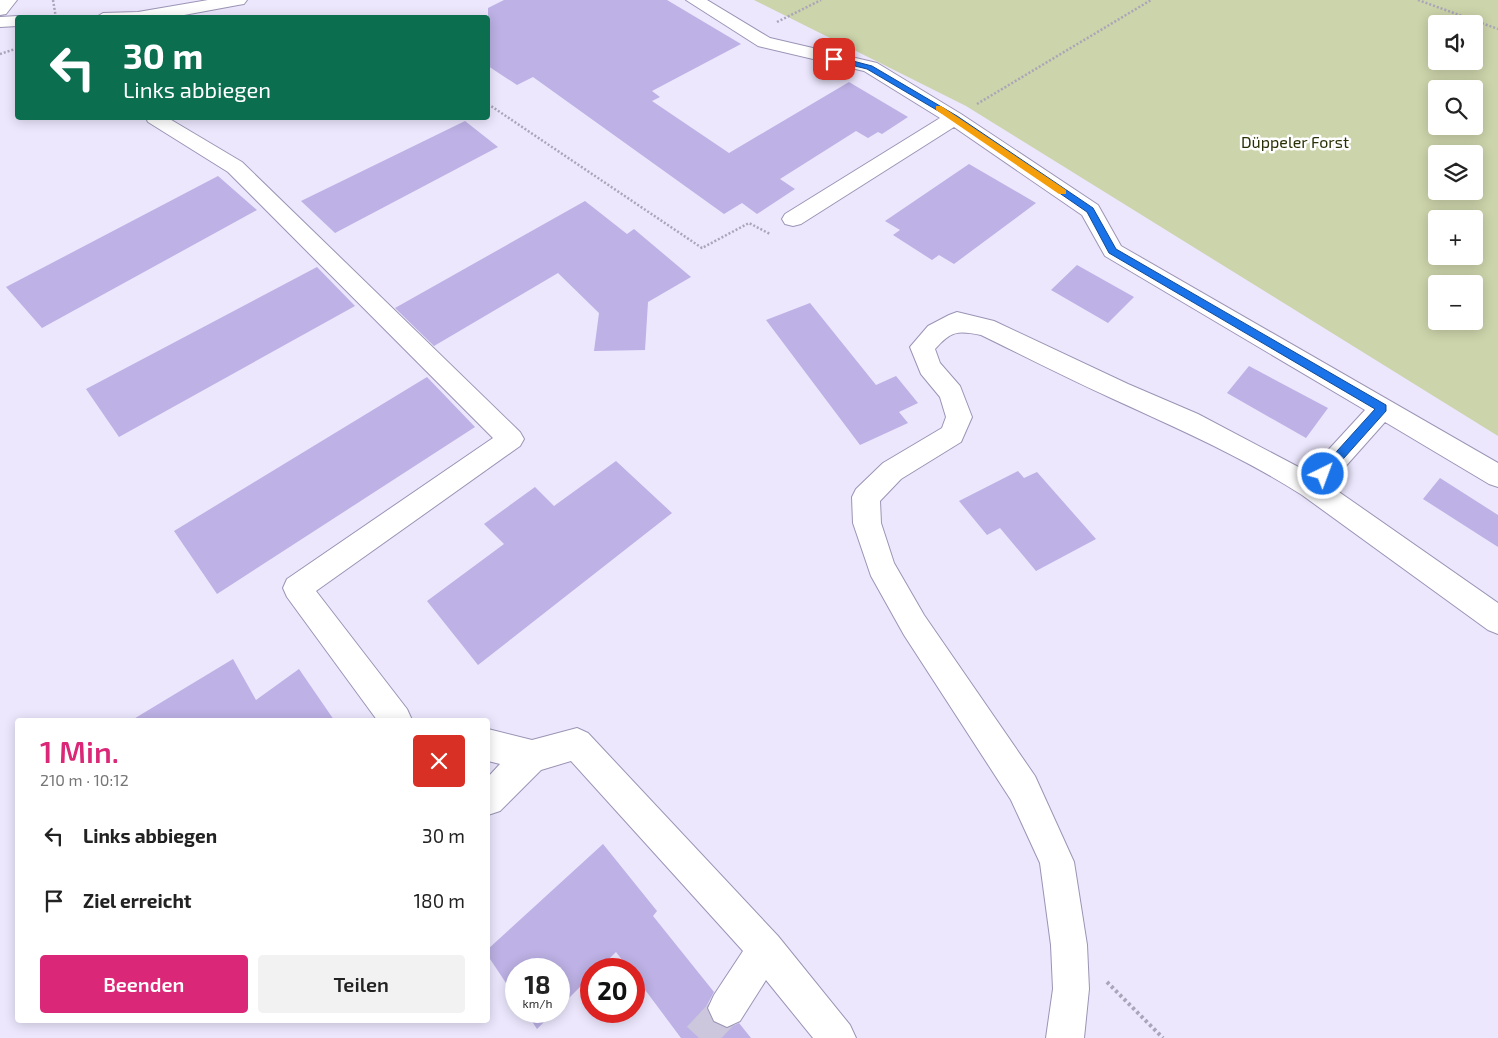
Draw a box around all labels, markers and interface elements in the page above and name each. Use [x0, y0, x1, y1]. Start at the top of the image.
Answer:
map controls [1428, 15, 1483, 330]
button: sound [1428, 15, 1483, 70]
text: 30 m [123, 34, 203, 76]
icon: left [40, 35, 105, 100]
pin [813, 38, 855, 80]
icon: arrive [820, 45, 848, 73]
text: Links abbiegen [123, 76, 271, 102]
button: search [1428, 80, 1483, 135]
park label: Düppeler Forst [1241, 132, 1349, 151]
button: layers [1428, 145, 1483, 200]
button: + [1428, 210, 1483, 265]
button: − [1428, 275, 1483, 330]
position arrow [1296, 447, 1348, 499]
text: 1 Min. [40, 733, 119, 769]
button: close [413, 735, 465, 787]
text: 210 m · 10:12 [40, 770, 129, 789]
icon: left [40, 822, 68, 850]
text: Links abbiegen [83, 824, 217, 847]
text: 30 m [422, 824, 465, 847]
icon: arrive [40, 887, 68, 915]
text: Ziel erreicht [83, 889, 192, 912]
text: 180 m [414, 889, 465, 912]
button: Beenden [40, 955, 248, 1013]
button: Teilen [258, 955, 465, 1013]
speed limit sign: 20 [580, 958, 645, 1023]
text: 18 [524, 969, 551, 999]
text: km/h [523, 996, 552, 1010]

